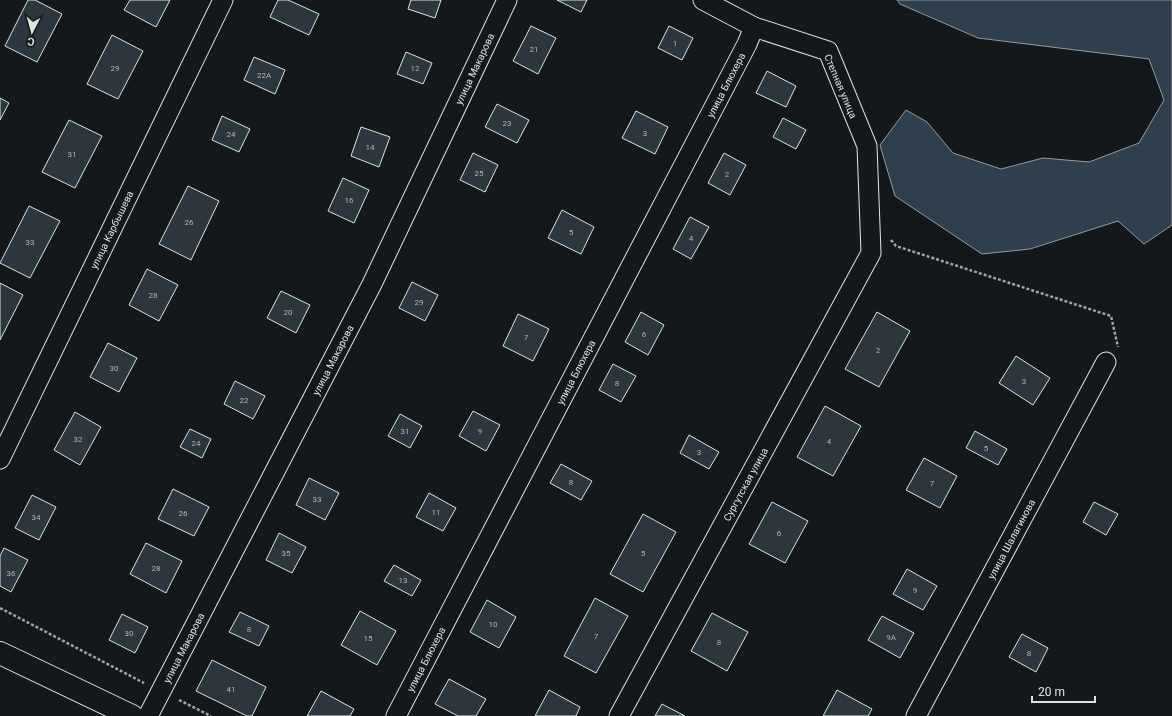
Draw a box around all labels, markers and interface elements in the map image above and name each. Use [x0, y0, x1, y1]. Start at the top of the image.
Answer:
north arrow [12, 12, 52, 52]
street label: улица Макарова [453, 32, 496, 106]
text: С [27, 35, 35, 48]
house number: 1 [673, 39, 677, 48]
house number: 21 [530, 45, 539, 54]
street label: улица Блюхера [705, 51, 747, 119]
street label: Степная улица [822, 52, 859, 120]
house number: 29 [111, 64, 120, 73]
house number: 12 [411, 64, 420, 73]
house number: 22А [257, 71, 272, 80]
house number: 23 [503, 119, 512, 128]
house number: 3 [643, 129, 647, 138]
house number: 24 [227, 130, 236, 139]
house number: 14 [366, 143, 375, 152]
house number: 31 [68, 150, 77, 159]
house number: 25 [475, 169, 484, 178]
house number: 2 [725, 170, 730, 179]
street label: улица Карбышева [88, 189, 135, 271]
house number: 16 [345, 196, 354, 205]
house number: 26 [185, 218, 194, 227]
house number: 5 [569, 228, 574, 237]
house number: 4 [689, 234, 694, 243]
house number: 33 [26, 238, 35, 247]
house number: 28 [149, 291, 158, 300]
house number: 29 [415, 298, 424, 307]
house number: 20 [284, 308, 293, 317]
street label: улица Макарова [310, 323, 356, 397]
house number: 6 [642, 330, 647, 339]
house number: 7 [524, 333, 529, 342]
street label: улица Блюхера [555, 338, 597, 407]
house number: 2 [876, 346, 881, 355]
house number: 30 [110, 364, 119, 373]
house number: 3 [1022, 377, 1026, 386]
house number: 8 [615, 379, 620, 388]
house number: 22 [240, 396, 249, 405]
house number: 31 [401, 427, 410, 436]
house number: 9 [478, 427, 482, 436]
house number: 32 [74, 435, 83, 444]
house number: 4 [827, 437, 832, 446]
house number: 24 [192, 439, 201, 448]
house number: 5 [984, 444, 989, 453]
street label: Сургутская улица [721, 446, 770, 523]
house number: 3 [697, 448, 701, 457]
house number: 8 [569, 478, 574, 487]
house number: 7 [930, 479, 935, 488]
house number: 33 [313, 495, 322, 504]
street label: улица Шалагинова [986, 497, 1037, 581]
house number: 11 [432, 508, 441, 517]
house number: 26 [179, 509, 188, 518]
house number: 34 [32, 513, 41, 522]
house number: 6 [777, 529, 782, 538]
house number: 35 [282, 549, 291, 558]
house number: 5 [641, 549, 646, 558]
house number: 28 [152, 564, 161, 573]
house number: 36 [7, 569, 16, 578]
house number: 13 [399, 576, 408, 585]
house number: 9 [913, 586, 917, 595]
street label: улица Макарова [161, 611, 207, 685]
house number: 10 [489, 620, 498, 629]
house number: 8 [247, 625, 252, 634]
street label: улица Блюхера [405, 625, 447, 694]
house number: 30 [125, 629, 134, 638]
house number: 7 [594, 632, 599, 641]
house number: 9А [886, 633, 897, 642]
house number: 15 [364, 634, 373, 643]
house number: 8 [717, 638, 722, 647]
house number: 8 [1027, 649, 1032, 658]
scale bar [1032, 678, 1095, 704]
house number: 41 [227, 685, 236, 694]
text: 20 m [1038, 685, 1065, 699]

